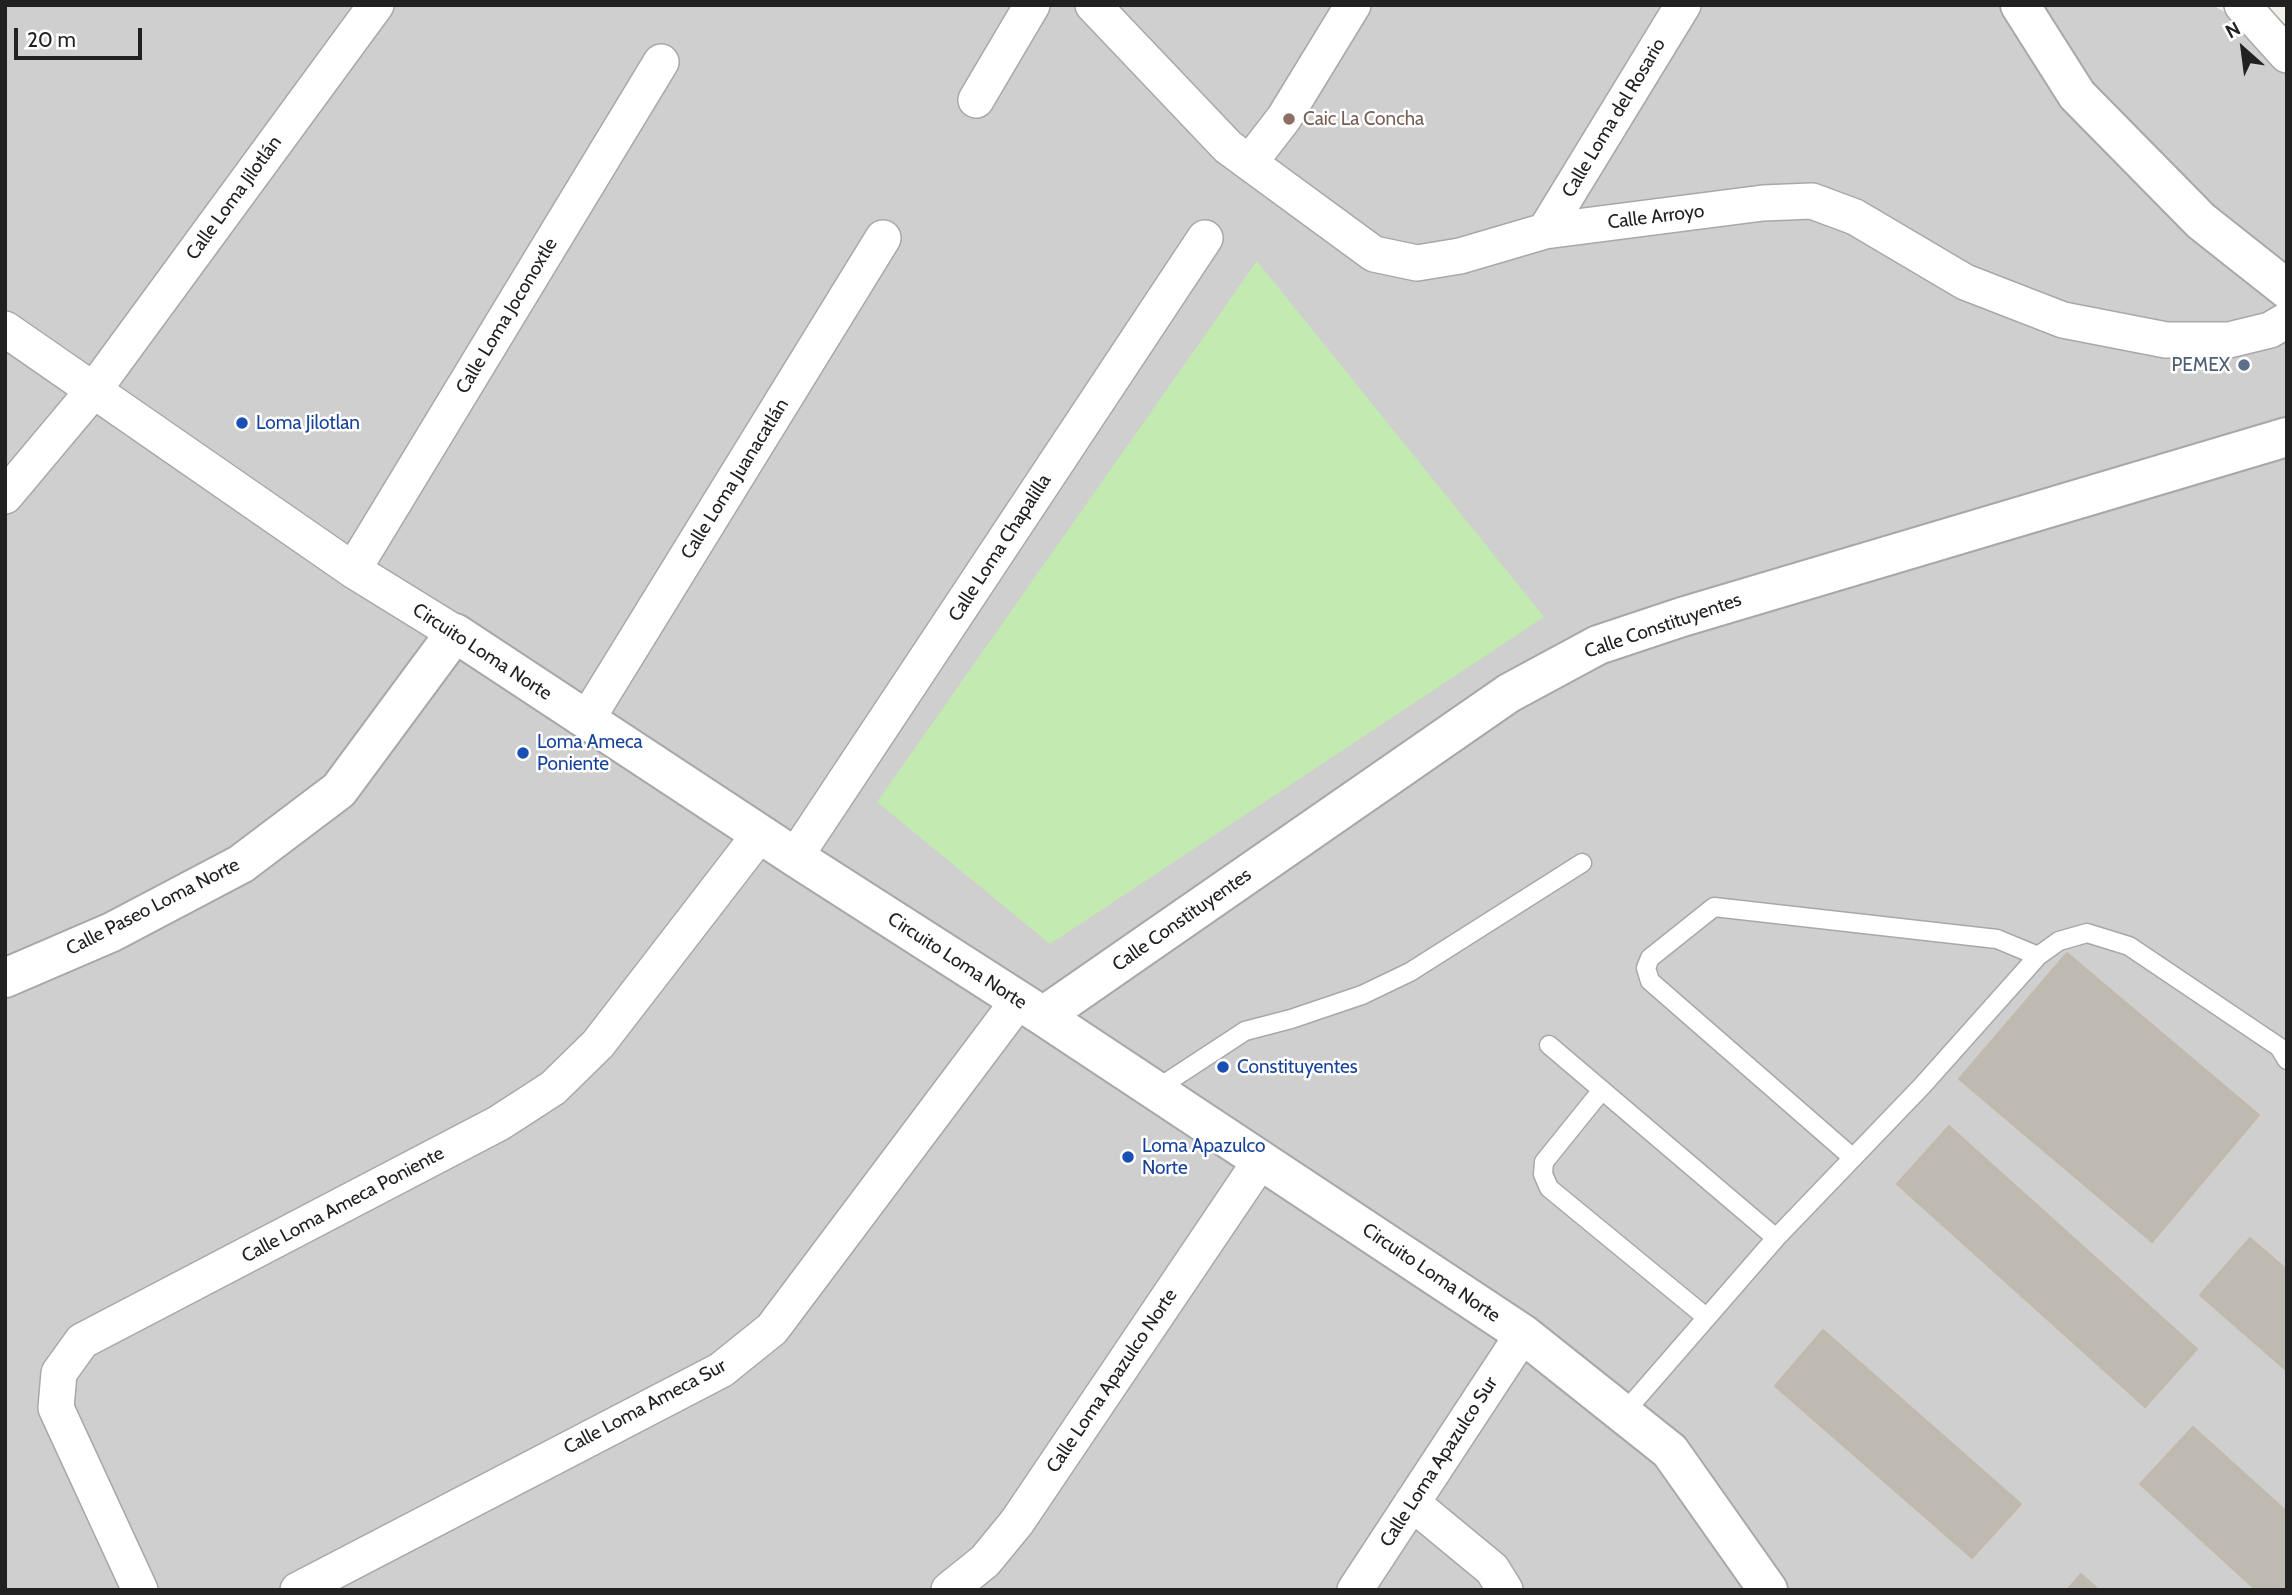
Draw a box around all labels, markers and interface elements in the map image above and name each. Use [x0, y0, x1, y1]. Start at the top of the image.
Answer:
scale bar [18, 14, 145, 58]
north arrow [2208, 14, 2278, 84]
text: N [2222, 17, 2244, 43]
text: 20 m [27, 27, 76, 52]
street label: Calle Loma del Rosario [1557, 34, 1671, 202]
place label: Caic La Concha [1303, 108, 1424, 130]
marker: Caic La Concha [1281, 111, 1297, 127]
street label: Calle Loma Jilotlán [181, 132, 287, 264]
street label: Calle Arroyo [1606, 200, 1706, 234]
street label: Calle Loma Joconoxtle [451, 234, 563, 398]
place label: PEMEX [2171, 354, 2230, 376]
marker: PEMEX [2236, 357, 2252, 373]
street label: Calle Loma Juanacatlán [676, 394, 794, 564]
place label: Loma Jilotlan [256, 412, 360, 434]
marker: Loma Jilotlan [234, 415, 250, 431]
street label: Calle Loma Chapalilla [944, 470, 1056, 626]
street label: Calle Constituyentes [1582, 588, 1744, 664]
street label: Circuito Loma Norte [408, 599, 556, 705]
place label: Loma Ameca Poniente [537, 731, 643, 775]
marker: Loma Ameca Poniente [515, 745, 531, 761]
street label: Calle Paseo Loma Norte [63, 853, 243, 961]
street label: Calle Constituyentes [1108, 864, 1256, 976]
street label: Circuito Loma Norte [883, 908, 1031, 1014]
place label: Constituyentes [1237, 1056, 1358, 1078]
marker: Constituyentes [1215, 1059, 1231, 1075]
place label: Loma Apazulco Norte [1142, 1135, 1265, 1179]
street label: Calle Loma Ameca Poniente [238, 1142, 448, 1268]
marker: Loma Apazulco Norte [1120, 1149, 1136, 1165]
street label: Circuito Loma Norte [1358, 1218, 1504, 1328]
street label: Calle Loma Apazulco Norte [1042, 1285, 1182, 1477]
street label: Calle Loma Ameca Sur [560, 1355, 730, 1459]
street label: Calle Loma Apazulco Sur [1375, 1373, 1503, 1551]

